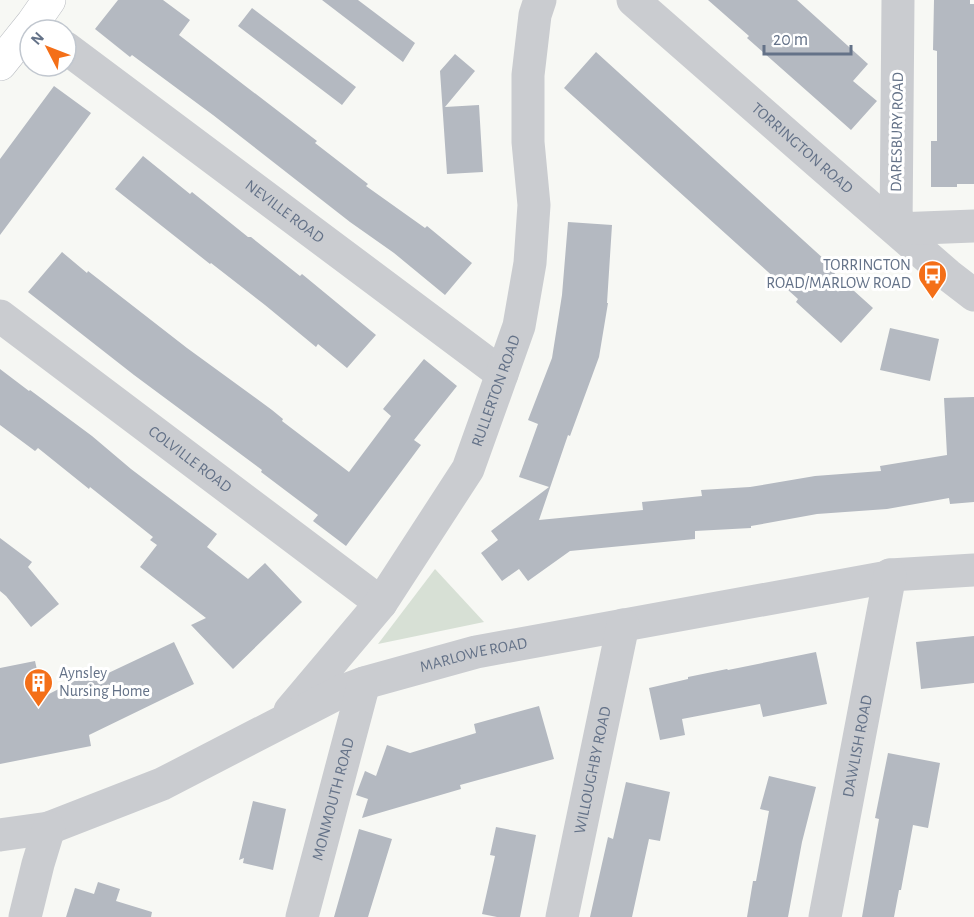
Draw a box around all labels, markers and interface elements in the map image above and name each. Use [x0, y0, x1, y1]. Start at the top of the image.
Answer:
north arrow [18, 18, 78, 78]
scale bar [764, 18, 851, 56]
text: N [28, 29, 47, 48]
text: 20 m [773, 31, 808, 49]
street label: DARESBURY ROAD [888, 72, 906, 192]
street label: TORRINGTON ROAD [749, 100, 856, 197]
street label: NEVILLE ROAD [242, 177, 327, 246]
place label: TORRINGTON ROAD/MARLOW ROAD [766, 257, 911, 291]
bus stop icon: TORRINGTON ROAD/MARLOW ROAD [916, 258, 948, 300]
street label: RULLERTON ROAD [469, 333, 523, 449]
street label: COLVILLE ROAD [146, 423, 235, 496]
street label: MARLOWE ROAD [418, 635, 528, 675]
place label: Aynsley Nursing Home [59, 665, 150, 699]
building icon: Aynsley Nursing Home [22, 666, 54, 708]
street label: DAWLISH ROAD [840, 694, 875, 798]
street label: WILLOUGHBY ROAD [572, 705, 614, 835]
street label: MONMOUTH ROAD [309, 736, 357, 862]

